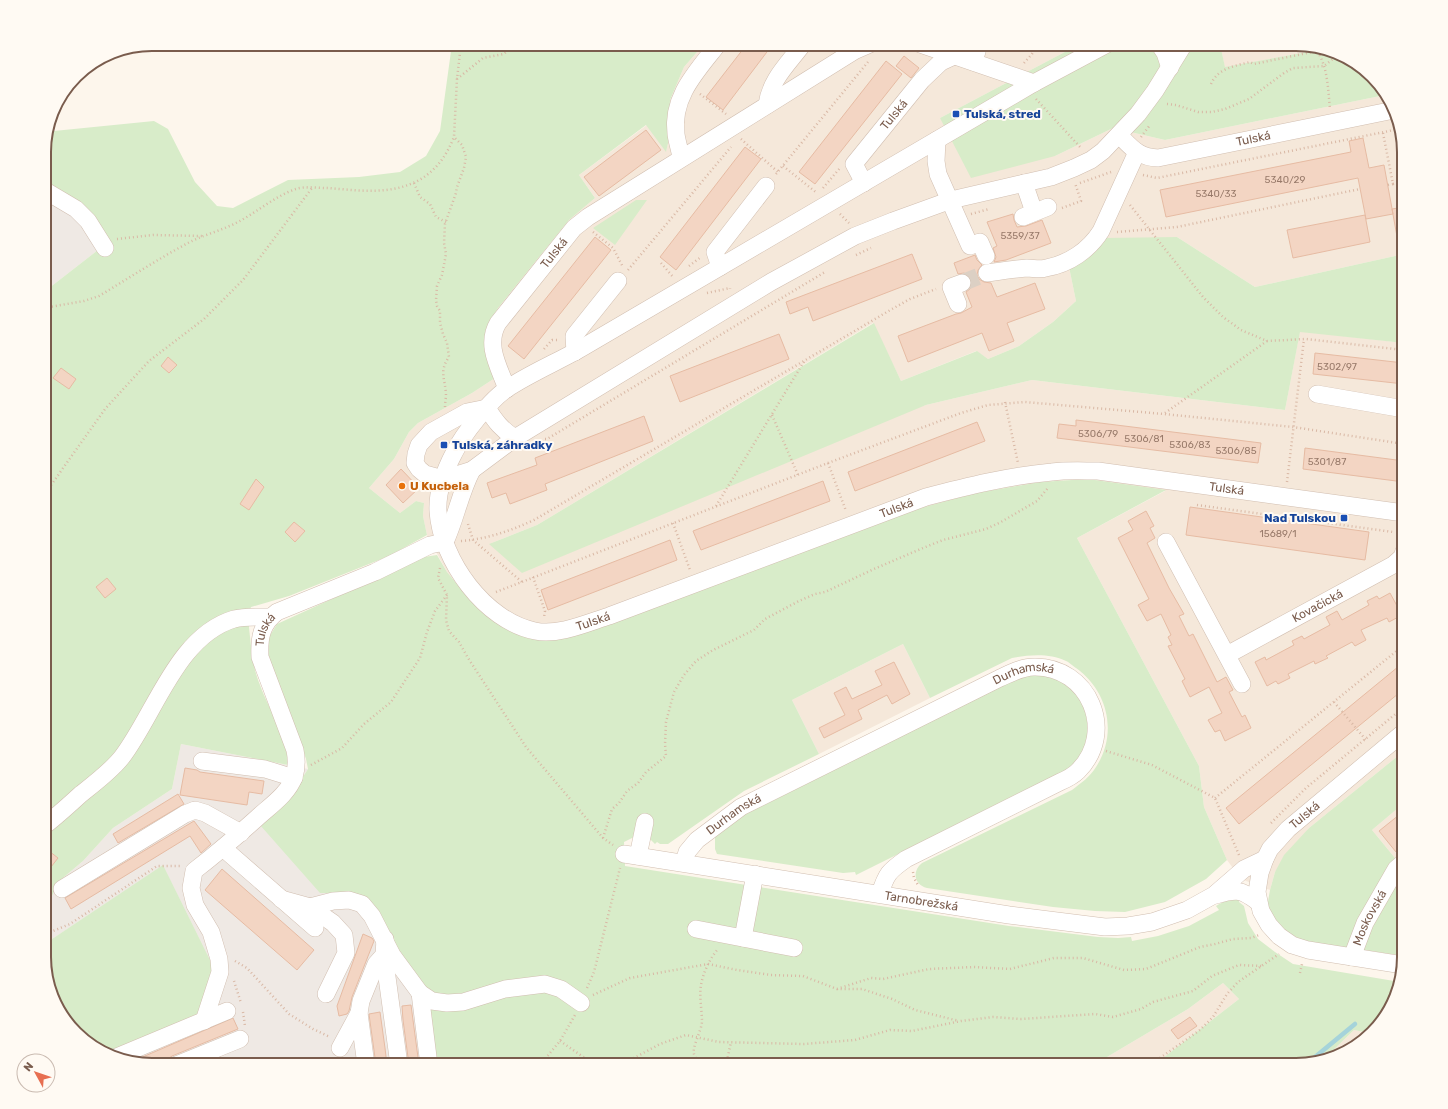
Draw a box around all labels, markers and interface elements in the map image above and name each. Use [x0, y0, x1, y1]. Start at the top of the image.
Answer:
street label: Tulská [878, 97, 910, 133]
place label: Tulská, stred [964, 107, 1041, 121]
marker: Tulská, stred [951, 109, 961, 119]
street label: Tulská [1235, 128, 1272, 149]
house number: 5340/29 [1265, 174, 1305, 186]
house number: 5340/33 [1195, 188, 1237, 200]
house number: 5359/37 [1000, 230, 1040, 242]
street label: Tulská [538, 235, 570, 271]
house number: 5302/97 [1317, 361, 1357, 373]
house number: 5306/79 [1078, 428, 1118, 440]
house number: 5306/81 [1124, 433, 1164, 445]
place label: Tulská, záhradky [452, 438, 552, 452]
house number: 5306/83 [1169, 439, 1211, 451]
marker: Tulská, záhradky [439, 440, 449, 450]
house number: 5306/85 [1215, 445, 1257, 457]
house number: 5301/87 [1308, 456, 1346, 468]
place label: U Kucbela [410, 479, 469, 493]
street label: Tulská [1208, 479, 1245, 498]
marker: U Kucbela [397, 481, 407, 491]
street label: Tulská [878, 495, 915, 521]
place label: Nad Tulskou [1264, 511, 1336, 525]
marker: Nad Tulskou [1339, 513, 1349, 523]
house number: 15689/1 [1259, 528, 1297, 540]
street label: Kovačická [1290, 587, 1345, 625]
street label: Tulská [574, 609, 612, 634]
street label: Tulská [253, 610, 278, 647]
street label: Durhamská [990, 660, 1056, 687]
street label: Durhamská [703, 791, 764, 838]
street label: Tulská [1287, 799, 1323, 832]
street label: Tarnobrežská [883, 888, 959, 914]
street label: Moskovská [1350, 888, 1389, 948]
north arrow [16, 1053, 56, 1093]
text: N [21, 1060, 36, 1074]

